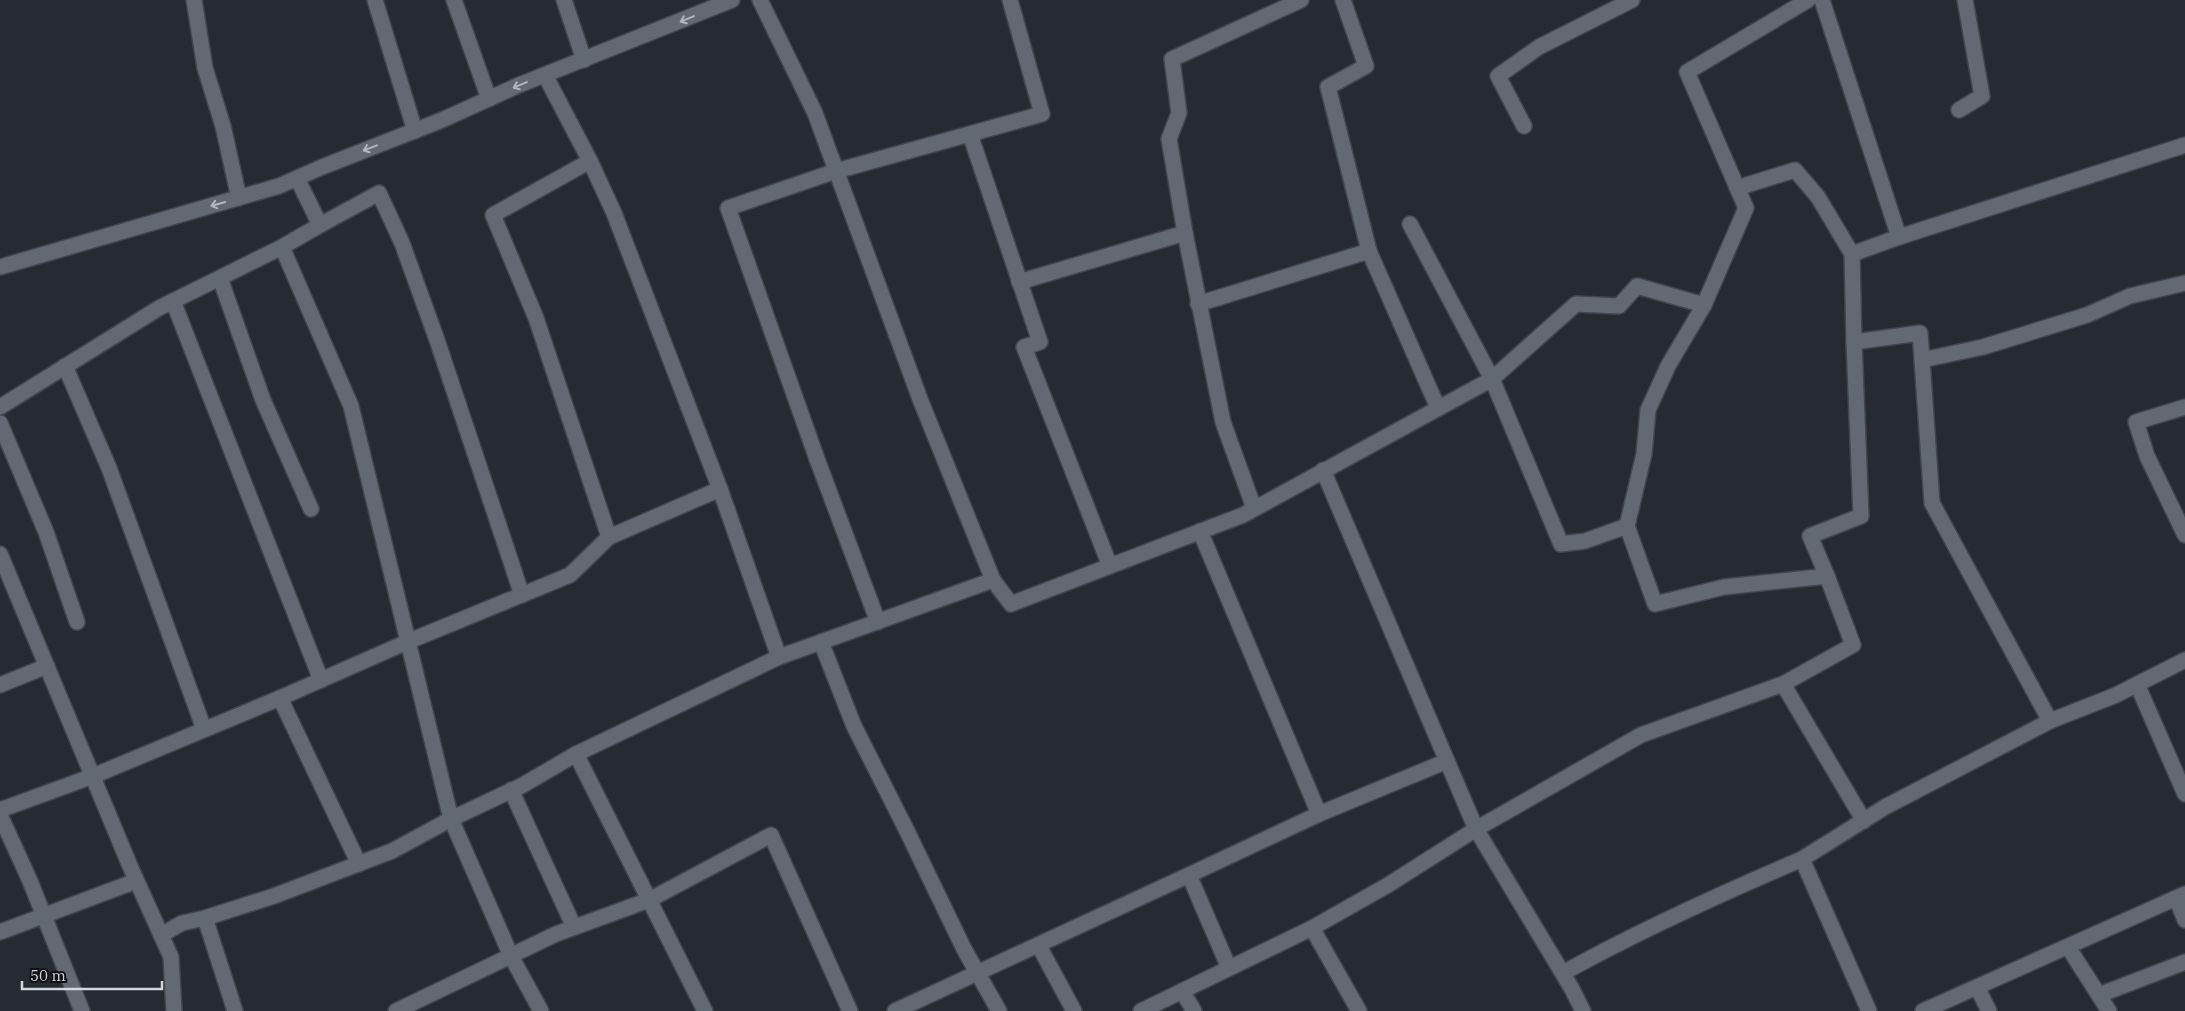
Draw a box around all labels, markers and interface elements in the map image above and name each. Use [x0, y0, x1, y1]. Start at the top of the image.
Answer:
one-way arrow [680, 15, 695, 24]
one-way arrow [513, 81, 528, 91]
one-way arrow [363, 144, 378, 153]
one-way arrow [210, 200, 226, 209]
scale bar [22, 958, 162, 990]
text: 50 m [30, 966, 66, 985]

